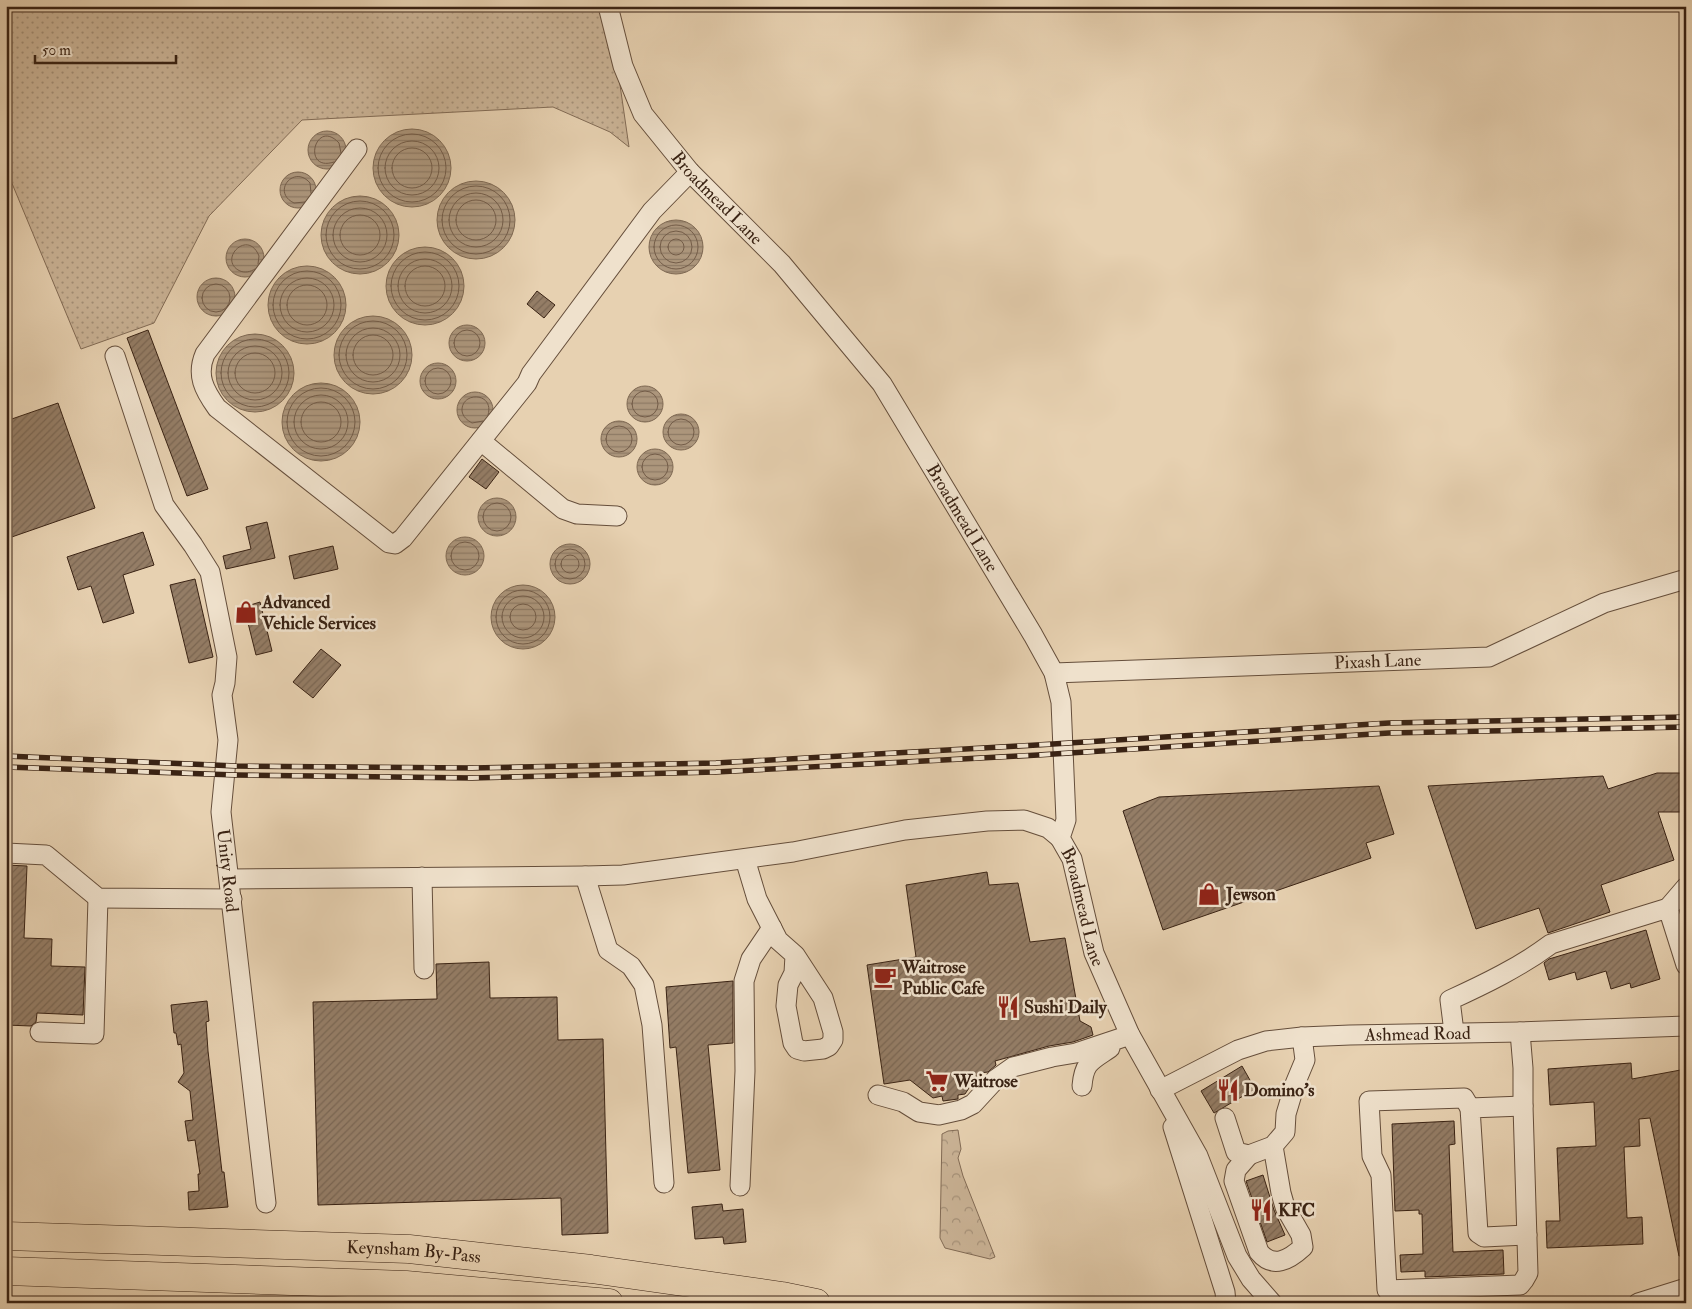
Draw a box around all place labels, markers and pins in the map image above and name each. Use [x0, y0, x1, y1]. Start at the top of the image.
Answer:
place label: Advanced Vehicle Services [261, 591, 376, 635]
shop icon: Advanced Vehicle Services [233, 599, 259, 625]
shop icon: Jewson [1196, 881, 1222, 907]
place label: Jewson [1225, 883, 1276, 906]
place label: Waitrose Public Cafe [901, 956, 985, 1000]
cafe icon: Waitrose Public Cafe [872, 964, 898, 990]
restaurant icon: Sushi Daily [995, 994, 1021, 1020]
place label: Sushi Daily [1024, 996, 1108, 1019]
supermarket icon: Waitrose [924, 1068, 950, 1094]
place label: Waitrose [953, 1070, 1018, 1093]
restaurant icon: Domino's [1215, 1077, 1241, 1103]
place label: Domino's [1244, 1079, 1314, 1102]
restaurant icon: KFC [1248, 1197, 1274, 1223]
place label: KFC [1278, 1199, 1315, 1222]

